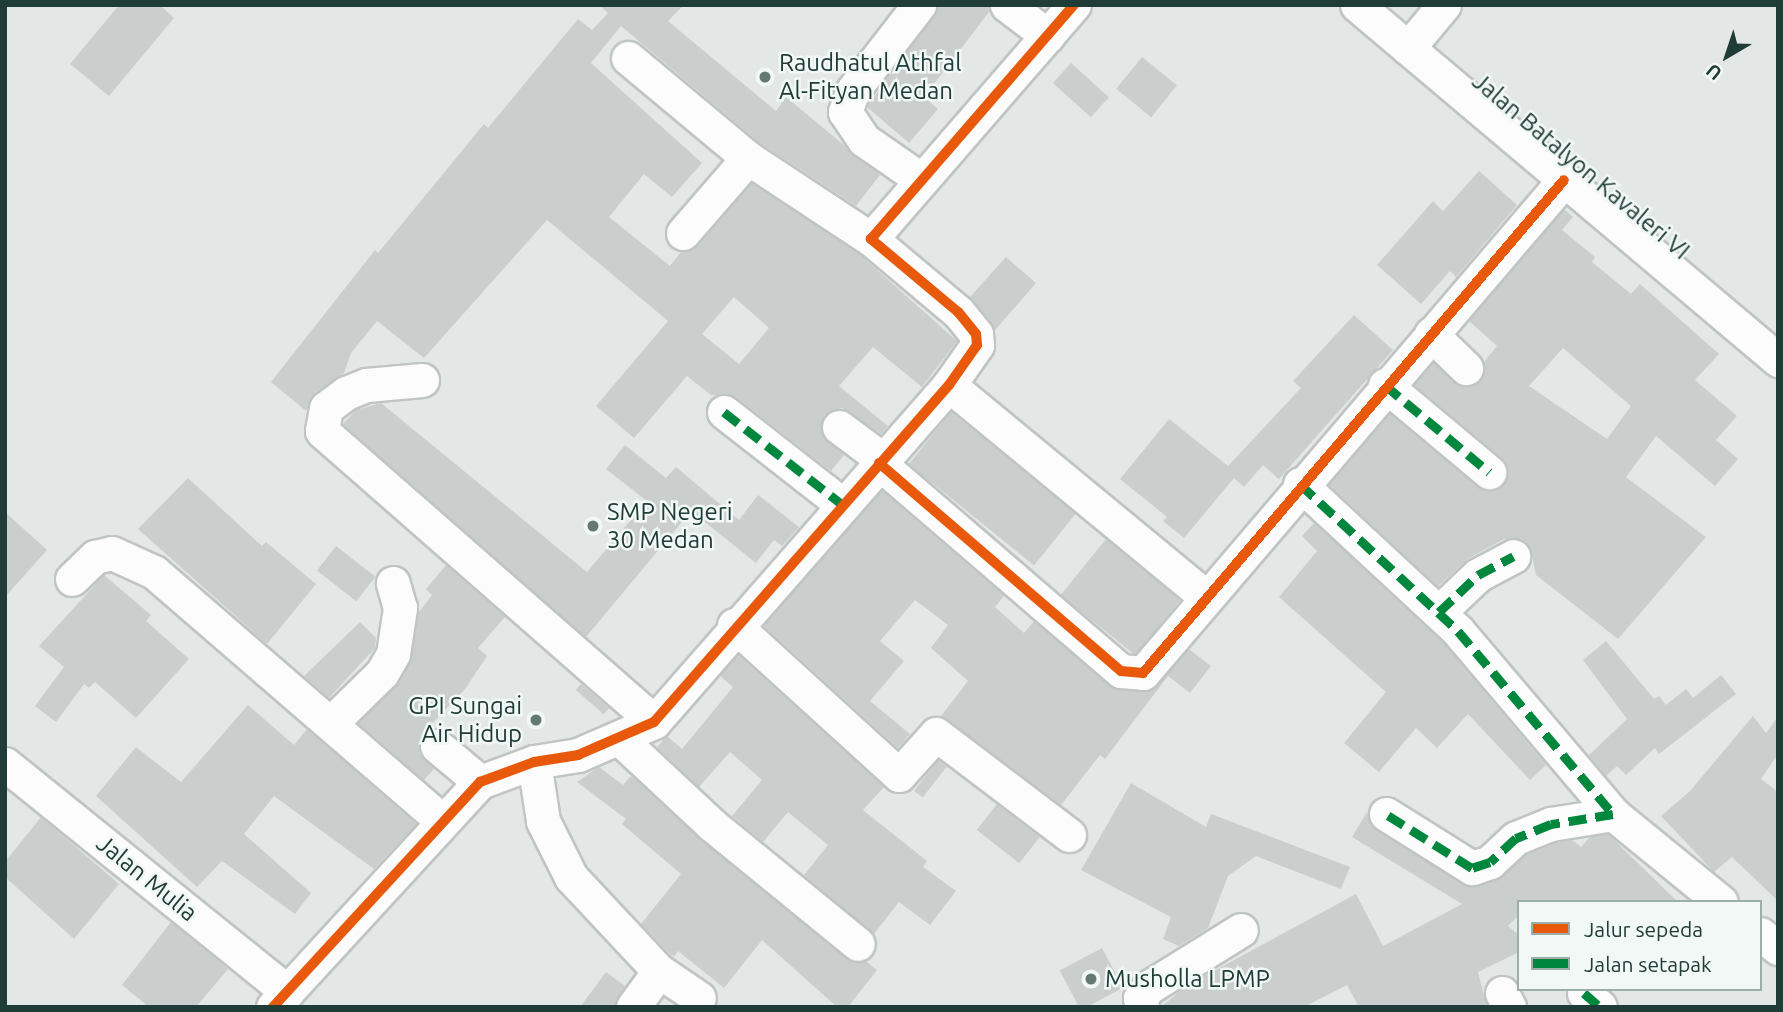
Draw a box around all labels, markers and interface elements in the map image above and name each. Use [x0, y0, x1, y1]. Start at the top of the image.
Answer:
north arrow [1692, 21, 1762, 91]
place label: Raudhatul Athfal Al-Fityan Medan [779, 49, 961, 105]
text: U [1702, 60, 1726, 85]
street label: Jalan Batalyon Kavaleri VI [1467, 67, 1695, 265]
marker: Raudhatul Athfal Al-Fityan Medan [757, 69, 773, 85]
place label: SMP Negeri 30 Medan [607, 498, 733, 554]
marker: SMP Negeri 30 Medan [585, 518, 601, 534]
place label: GPI Sungai Air Hidup [408, 692, 522, 748]
marker: GPI Sungai Air Hidup [528, 712, 544, 728]
street label: Jalan Mulia [91, 829, 203, 927]
legend [1517, 900, 1762, 991]
text: Jalur sepeda [1584, 917, 1703, 941]
text: Jalan setapak [1584, 952, 1712, 976]
place label: Musholla LPMP [1105, 965, 1270, 993]
marker: Musholla LPMP [1083, 971, 1099, 987]

